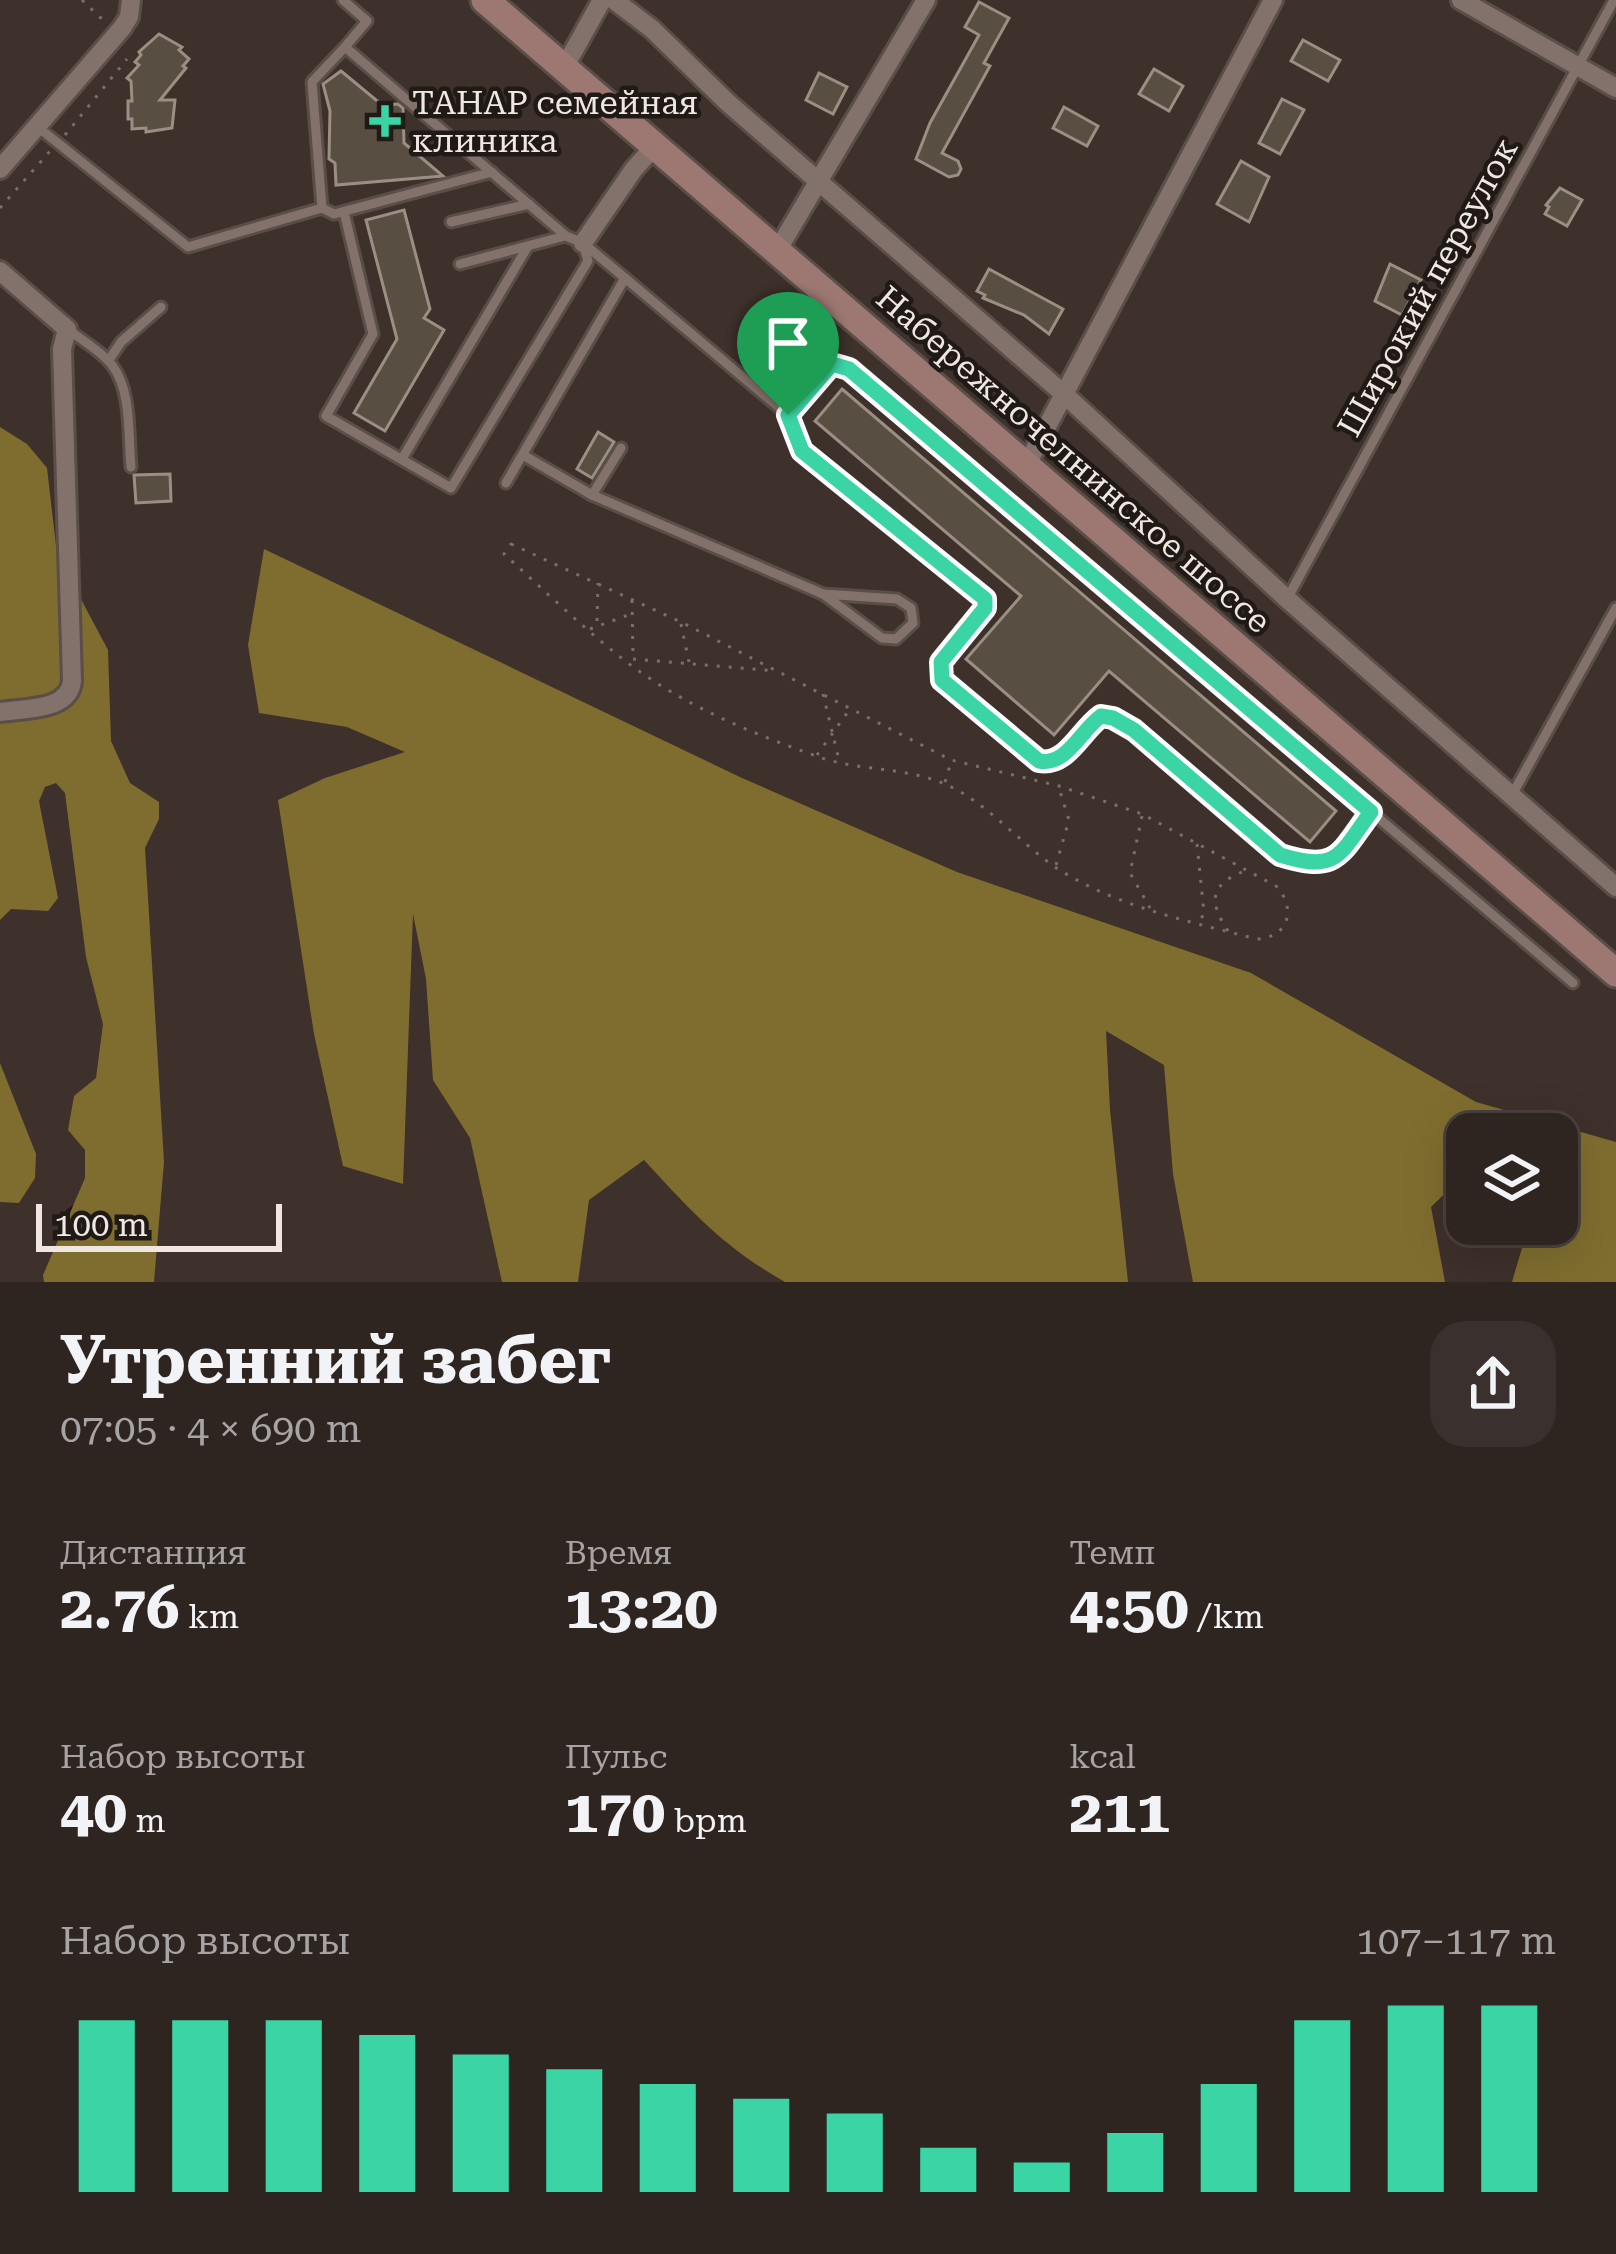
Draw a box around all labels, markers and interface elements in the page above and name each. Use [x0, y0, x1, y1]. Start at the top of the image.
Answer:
place label: ТАНАР семейная клиника [412, 83, 698, 160]
marker: ТАНАР семейная клиника [369, 105, 401, 137]
street label: Широкий переулок [1329, 131, 1526, 443]
street label: Набережночелнинское шоссе [869, 278, 1278, 641]
pin [737, 292, 839, 415]
icon: arrive [755, 310, 821, 376]
map controls [1446, 1113, 1578, 1245]
button: layers [1446, 1113, 1578, 1245]
scale bar [36, 1198, 282, 1251]
text: 100 m [54, 1205, 148, 1244]
button: share [1430, 1321, 1556, 1447]
text: Утренний забег [60, 1322, 611, 1399]
text: 07:05 · 4 × 690 m [60, 1406, 361, 1452]
text: Дистанция [60, 1533, 247, 1572]
text: Время [565, 1533, 672, 1572]
text: Темп [1069, 1533, 1155, 1572]
text: 2.76 [60, 1572, 180, 1643]
text: 13:20 [565, 1572, 718, 1643]
text: 4:50 [1069, 1572, 1189, 1643]
text: km [180, 1597, 239, 1636]
text: /km [1189, 1597, 1264, 1636]
text: Набор высоты [60, 1737, 306, 1776]
text: Пульс [565, 1737, 667, 1776]
text: kcal [1069, 1737, 1136, 1776]
text: 40 [60, 1776, 127, 1847]
text: 170 [565, 1776, 665, 1847]
text: 211 [1069, 1776, 1170, 1847]
text: m [127, 1801, 166, 1840]
text: bpm [665, 1801, 747, 1840]
text: Набор высоты [60, 1918, 350, 1964]
text: 107–117 m [1356, 1918, 1556, 1964]

